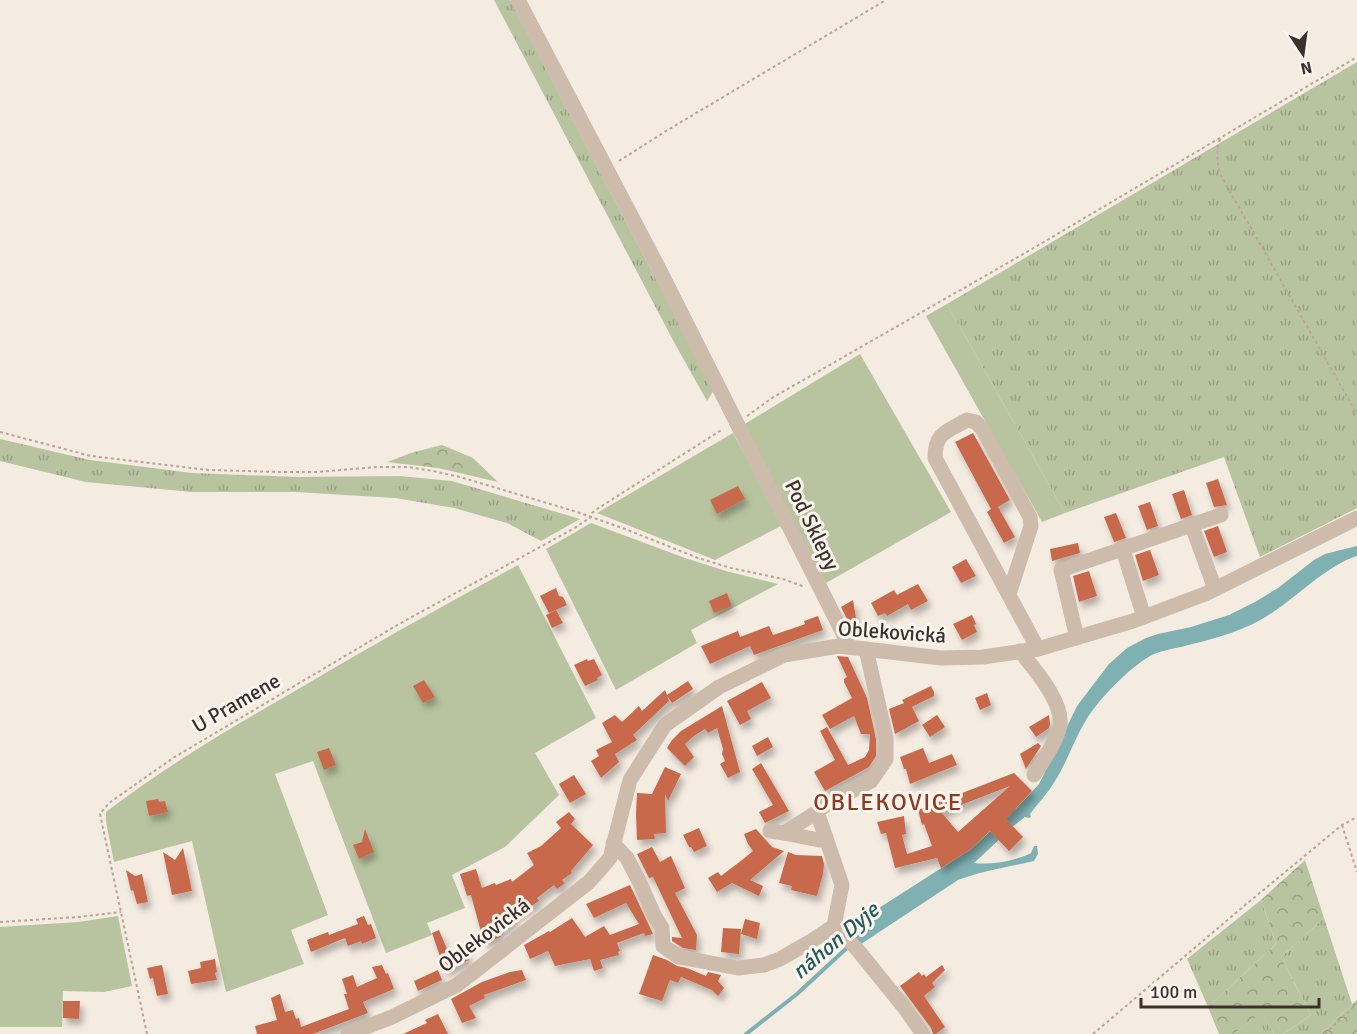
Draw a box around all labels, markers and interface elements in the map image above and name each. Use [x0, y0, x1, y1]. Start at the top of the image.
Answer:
north arrow [1273, 24, 1333, 84]
text: N [1298, 57, 1314, 79]
street label: Pod Sklepy [779, 476, 845, 575]
street label: Oblekovická [837, 615, 947, 649]
street label: U Pramene [187, 667, 285, 739]
district label: OBLEKOVICE [813, 787, 963, 817]
street label: Oblekovická [433, 892, 535, 978]
water label: náhon Dyje [786, 896, 885, 985]
scale bar [1141, 971, 1320, 1009]
text: 100 m [1150, 981, 1197, 1003]

